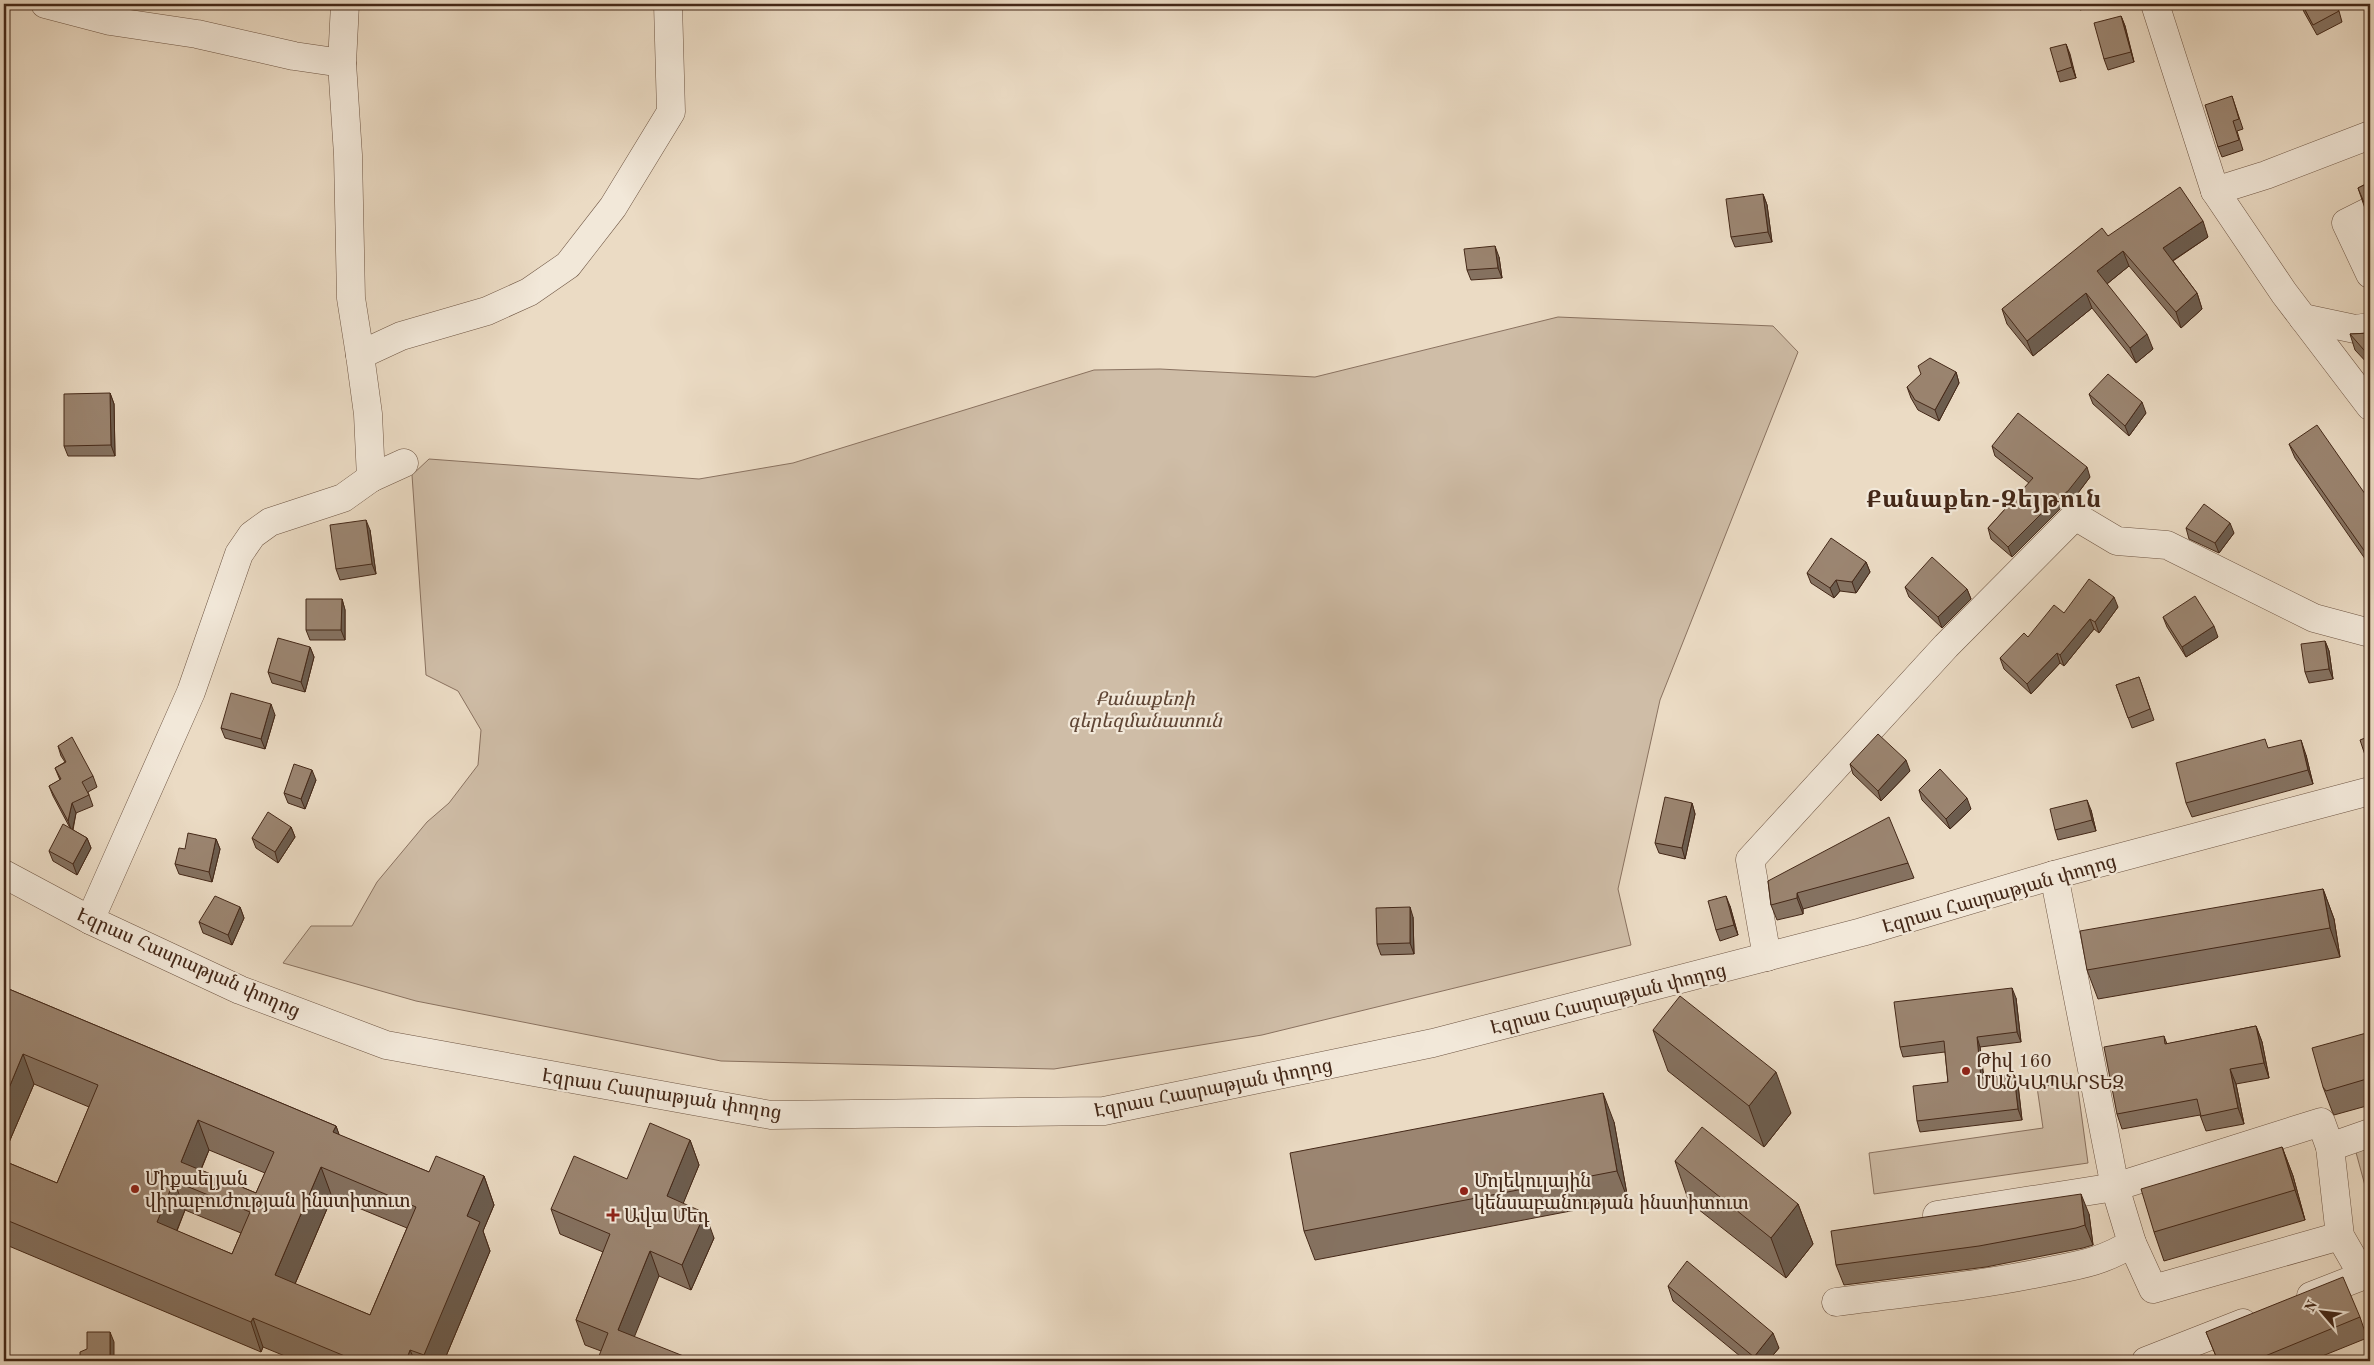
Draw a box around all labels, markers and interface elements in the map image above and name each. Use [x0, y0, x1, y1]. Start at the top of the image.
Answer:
district label: Քանաքեռ-Զեյթուն [1866, 489, 2102, 513]
park label: Քանաքեռի գերեզմանատուն [1068, 690, 1223, 733]
street label: Էզրաս Հասրաթյան փողոց [1880, 852, 2119, 938]
street label: Էզրաս Հասրաթյան փողոց [74, 905, 303, 1022]
street label: Էզրաս Հասրաթյան փողոց [1489, 961, 1728, 1039]
place label: Թիվ 160 ՄԱՆԿԱՊԱՐՏԵԶ [1976, 1052, 2124, 1094]
street label: Էզրաս Հասրաթյան փողոց [1093, 1056, 1334, 1122]
marker: Թիվ 160 ՄԱՆԿԱՊԱՐՏԵԶ [1960, 1065, 1972, 1077]
street label: Էզրաս Հասրաթյան փողոց [541, 1066, 783, 1124]
place label: Միքաելյան վիրաբուժության ինստիտուտ [145, 1170, 410, 1212]
place label: Մոլեկուլային կենսաբանության ինստիտուտ [1474, 1172, 1749, 1214]
marker: Միքաելյան վիրաբուժության ինստիտուտ [129, 1183, 141, 1195]
marker: Մոլեկուլային կենսաբանության ինստիտուտ [1458, 1185, 1470, 1197]
place label: Ավա Մեդ [624, 1207, 710, 1227]
marker: Ավա Մեդ [606, 1208, 620, 1222]
north arrow [2296, 1288, 2346, 1338]
text: N [2303, 1298, 2320, 1314]

